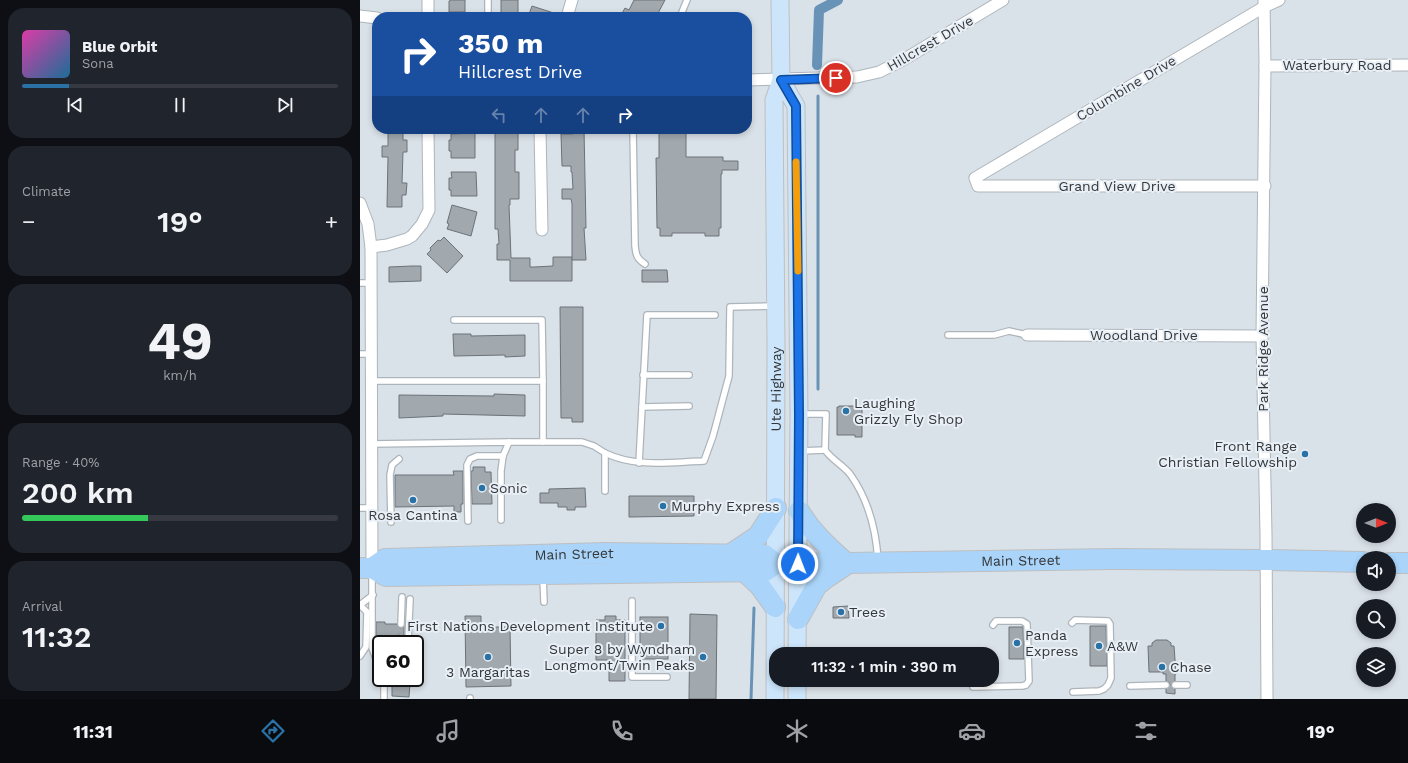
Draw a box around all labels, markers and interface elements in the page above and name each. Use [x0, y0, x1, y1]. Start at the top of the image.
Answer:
street label: Hillcrest Drive [884, 12, 976, 74]
text: 350 m [458, 27, 543, 60]
icon: right [392, 28, 444, 80]
text: Blue Orbit [82, 38, 157, 56]
street label: Columbine Drive [1073, 52, 1179, 124]
text: Sona [82, 56, 114, 71]
street label: Waterbury Road [1282, 57, 1392, 73]
text: Hillcrest Drive [458, 61, 582, 82]
pin [819, 61, 853, 95]
icon: arrive [825, 67, 847, 89]
icon: previous [64, 94, 86, 116]
icon: pause [169, 94, 191, 116]
icon: next [274, 94, 296, 116]
icon: left [488, 104, 510, 126]
icon: ahead [530, 104, 552, 126]
icon: ahead [572, 104, 594, 126]
icon: right [614, 104, 636, 126]
street label: Grand View Drive [1058, 178, 1176, 194]
text: Climate [22, 184, 71, 199]
text: 19° [157, 204, 203, 239]
text: − [22, 209, 35, 234]
text: + [325, 209, 338, 234]
street label: Park Ridge Avenue [1255, 286, 1271, 412]
text: 49 [147, 311, 213, 372]
street label: Woodland Drive [1090, 327, 1198, 343]
street label: Ute Highway [768, 346, 784, 432]
text: km/h [163, 368, 197, 383]
place label: Laughing Grizzly Fly Shop [854, 395, 963, 427]
marker: Laughing Grizzly Fly Shop [841, 406, 851, 416]
place label: Front Range Christian Fellowship [1158, 438, 1297, 470]
marker: Front Range Christian Fellowship [1300, 449, 1310, 459]
text: Range · 40% [22, 455, 99, 470]
text: 200 km [22, 475, 133, 510]
place label: Sonic [490, 480, 528, 496]
marker: Sonic [477, 483, 487, 493]
marker: Rosa Cantina [408, 495, 418, 505]
place label: Murphy Express [671, 498, 780, 514]
marker: Murphy Express [658, 501, 668, 511]
north arrow [1356, 503, 1396, 543]
map controls [1356, 503, 1396, 687]
place label: Rosa Cantina [368, 507, 458, 523]
position arrow [777, 543, 819, 585]
street label: Main Street [534, 545, 614, 563]
button: sound [1356, 551, 1396, 591]
street label: Main Street [981, 552, 1061, 569]
text: Arrival [22, 599, 63, 614]
button: search [1356, 599, 1396, 639]
place label: Trees [849, 604, 886, 620]
marker: Trees [836, 607, 846, 617]
place label: First Nations Development Institute [407, 618, 653, 634]
text: 11:32 [22, 619, 91, 654]
marker: First Nations Development Institute [656, 621, 666, 631]
place label: Panda Express [1025, 627, 1079, 659]
speed limit sign: 60 [372, 635, 424, 687]
marker: Panda Express [1012, 638, 1022, 648]
place label: A&W [1107, 638, 1138, 654]
place label: Super 8 by Wyndham Longmont/Twin Peaks [544, 641, 695, 673]
marker: A&W [1094, 641, 1104, 651]
button: layers [1356, 647, 1396, 687]
marker: 3 Margaritas [483, 652, 493, 662]
marker: Super 8 by Wyndham Longmont/Twin Peaks [698, 652, 708, 662]
text: 11:32 · 1 min · 390 m [811, 658, 957, 676]
place label: Chase [1170, 659, 1212, 675]
marker: Chase [1157, 662, 1167, 672]
place label: 3 Margaritas [446, 664, 530, 680]
icon: directions [259, 717, 287, 745]
icon: music [434, 717, 462, 745]
icon: phone [608, 717, 636, 745]
icon: climate [783, 717, 811, 745]
icon: car [958, 717, 986, 745]
icon: filters [1132, 717, 1160, 745]
text: 11:31 [73, 721, 113, 742]
text: 19° [1307, 721, 1335, 742]

